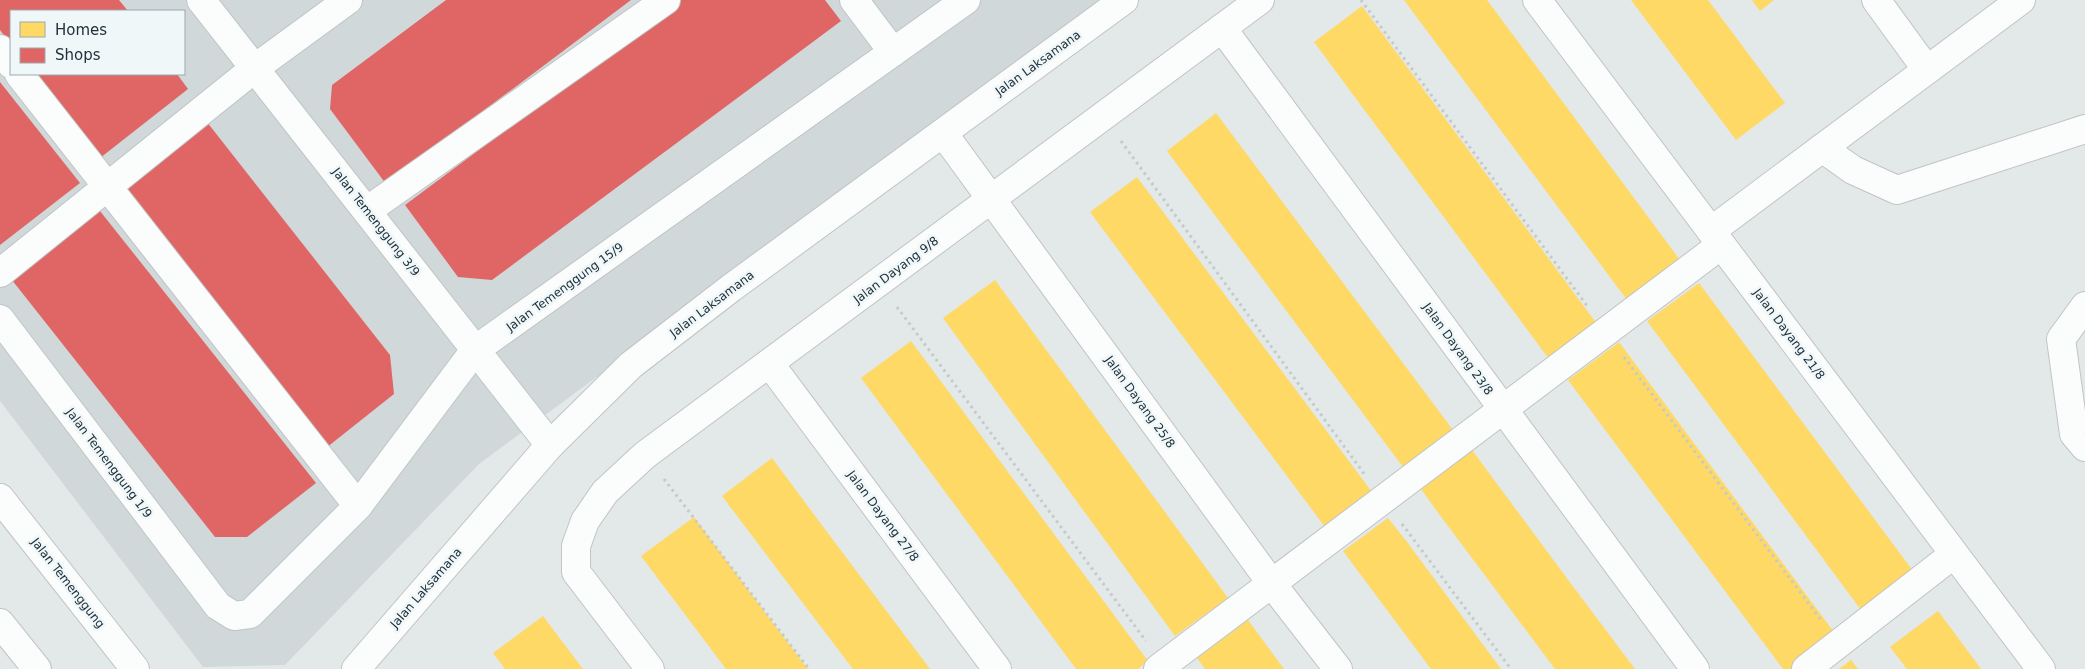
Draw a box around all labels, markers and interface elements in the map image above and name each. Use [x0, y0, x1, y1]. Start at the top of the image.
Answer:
legend [10, 10, 185, 75]
text: Homes [55, 21, 107, 39]
street label: Jalan Laksamana [992, 27, 1083, 99]
text: Shops [55, 46, 101, 64]
street label: Jalan Temenggung 3/9 [329, 164, 423, 279]
street label: Jalan Dayang 9/8 [850, 234, 941, 307]
street label: Jalan Temenggung 15/9 [503, 240, 626, 335]
street label: Jalan Laksamana [666, 268, 757, 341]
street label: Jalan Dayang 21/8 [1750, 285, 1828, 382]
street label: Jalan Dayang 23/8 [1419, 300, 1496, 398]
street label: Jalan Dayang 25/8 [1101, 353, 1178, 451]
street label: Jalan Temenggung 1/9 [63, 405, 155, 521]
street label: Jalan Dayang 27/8 [844, 467, 922, 564]
street label: Jalan Temenggung [28, 534, 108, 631]
street label: Jalan Laksamana [387, 545, 465, 632]

